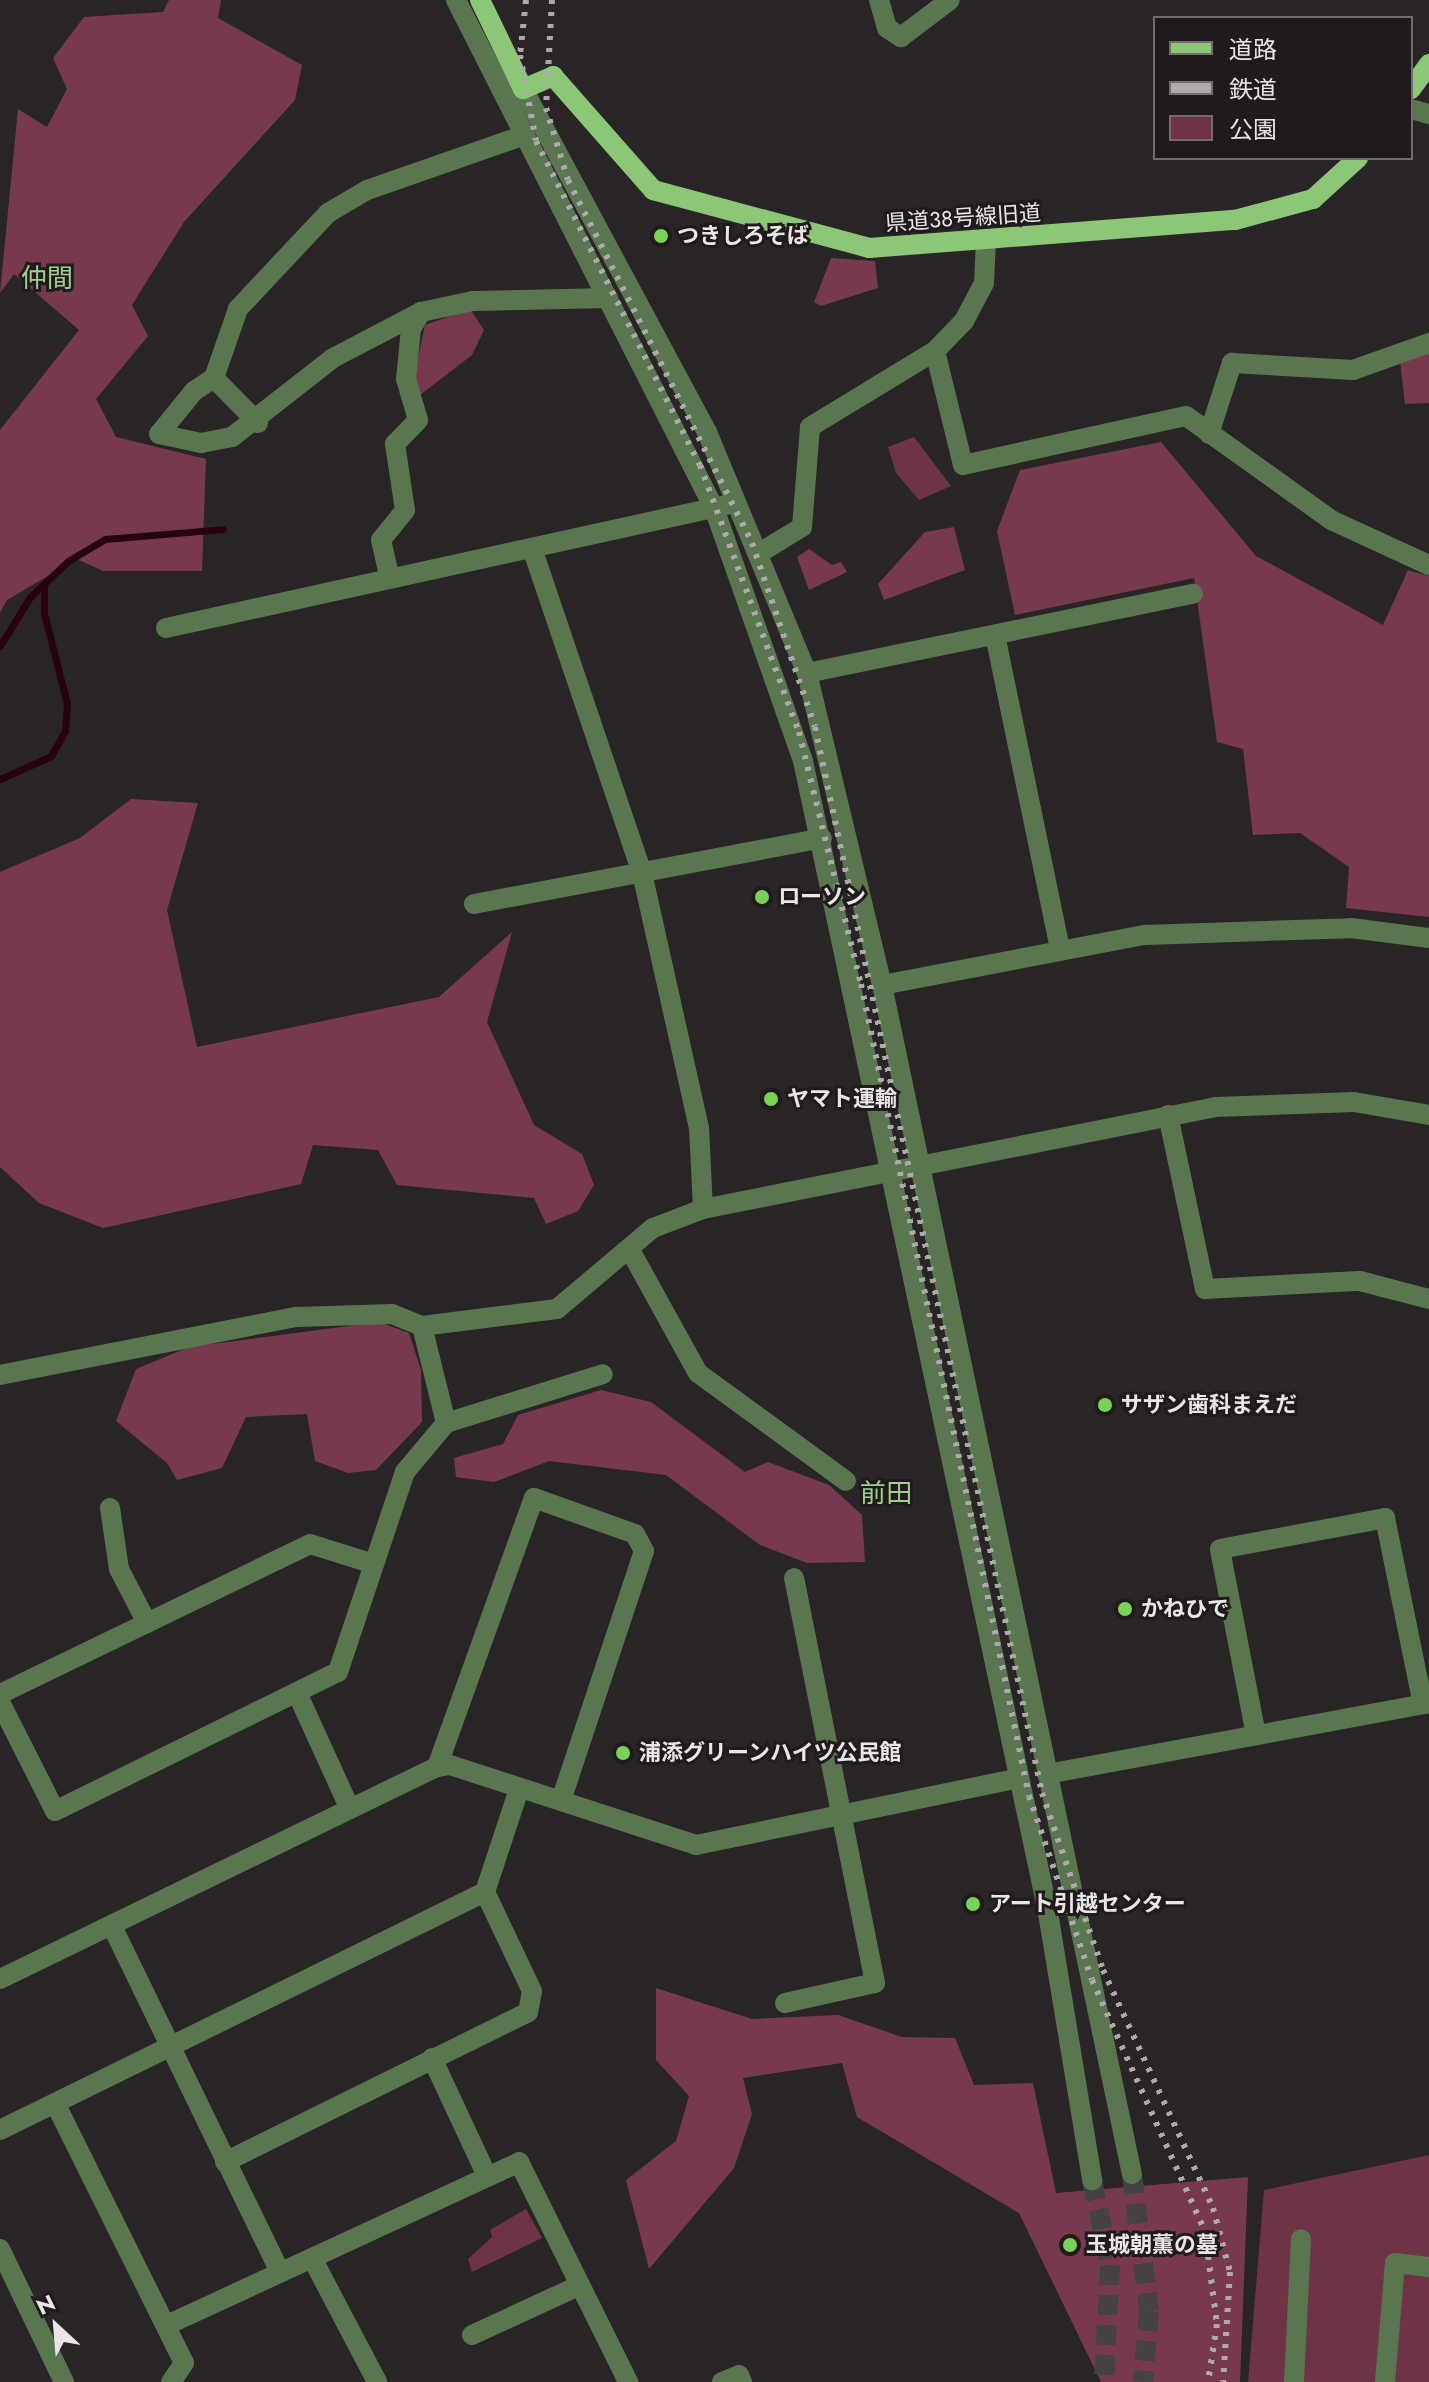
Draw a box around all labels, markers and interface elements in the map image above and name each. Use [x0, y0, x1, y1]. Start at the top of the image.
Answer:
legend [1153, 16, 1413, 160]
text: 道路 [1229, 32, 1277, 67]
text: 鉄道 [1229, 72, 1277, 107]
text: 公園 [1229, 112, 1277, 147]
street label: 県道38号線旧道 [884, 199, 1042, 237]
place label: つきしろそば [677, 223, 809, 249]
marker: つきしろそば [652, 227, 670, 245]
district label: 仲間 [21, 263, 73, 295]
place label: ローソン [778, 884, 866, 910]
marker: ローソン [753, 888, 771, 906]
place label: ヤマト運輸 [787, 1086, 897, 1112]
marker: ヤマト運輸 [762, 1090, 780, 1108]
place label: サザン歯科まえだ [1121, 1392, 1297, 1418]
marker: サザン歯科まえだ [1096, 1396, 1114, 1414]
district label: 前田 [860, 1478, 912, 1510]
place label: かねひで [1141, 1596, 1229, 1622]
marker: かねひで [1116, 1600, 1134, 1618]
place label: 浦添グリーンハイツ公民館 [639, 1740, 903, 1766]
marker: 浦添グリーンハイツ公民館 [614, 1744, 632, 1762]
place label: アート引越センター [989, 1891, 1186, 1917]
marker: アート引越センター [964, 1895, 982, 1913]
place label: 玉城朝薫の墓 [1086, 2232, 1218, 2258]
marker: 玉城朝薫の墓 [1061, 2236, 1079, 2254]
north arrow [16, 2286, 96, 2366]
text: N [31, 2286, 60, 2323]

